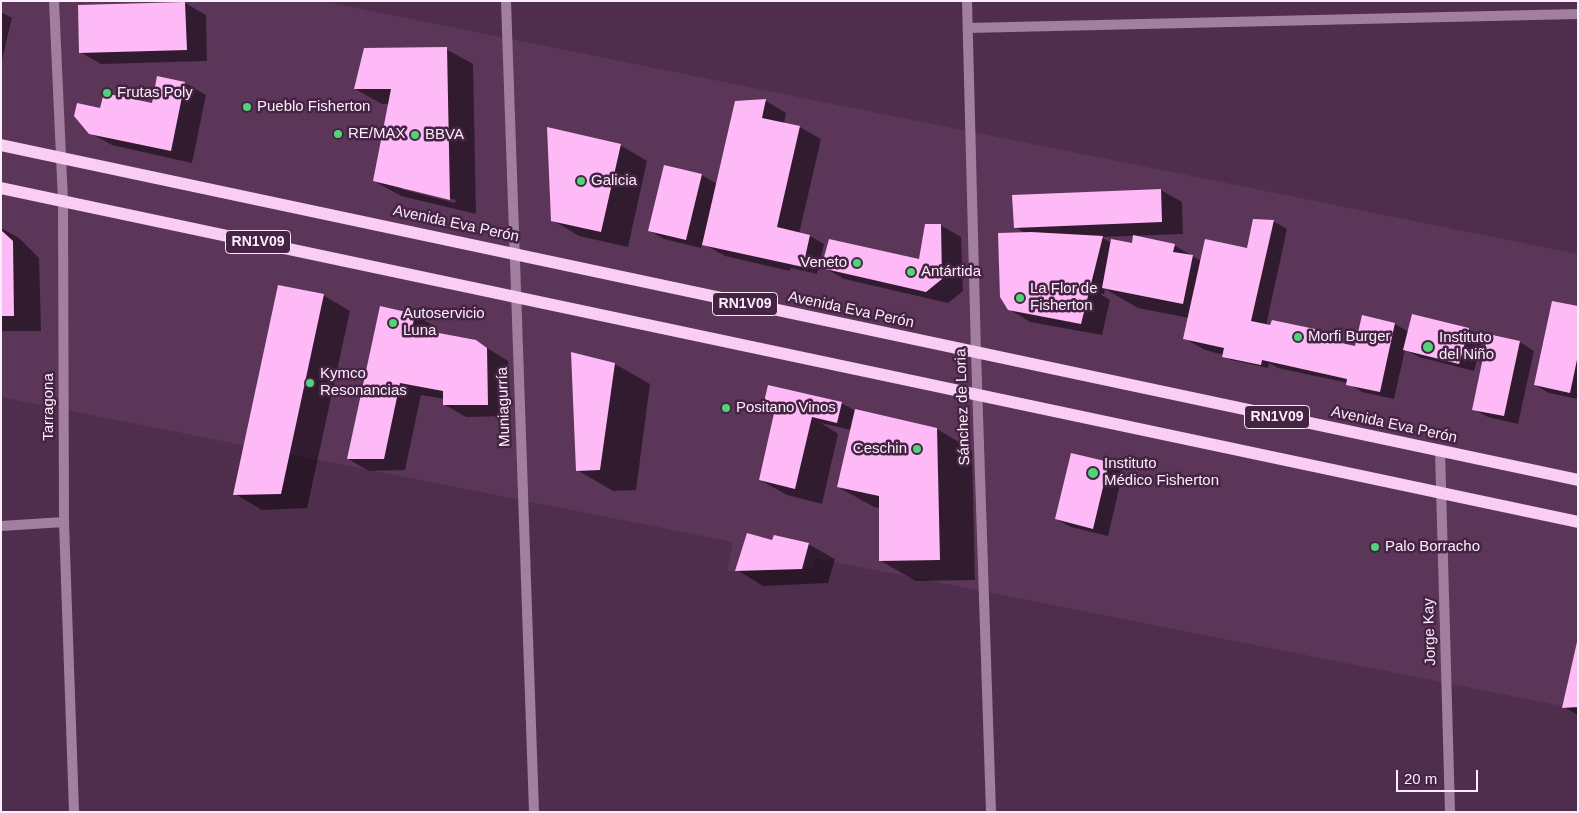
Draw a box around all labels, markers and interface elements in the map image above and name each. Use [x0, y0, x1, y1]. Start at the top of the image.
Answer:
place label: Frutas Poly [117, 84, 193, 102]
marker: Frutas Poly [101, 87, 113, 99]
place label: Pueblo Fisherton [257, 98, 370, 116]
marker: Pueblo Fisherton [241, 101, 253, 113]
place label: RE/MAX [348, 125, 406, 143]
place label: BBVA [425, 126, 464, 144]
marker: RE/MAX [332, 128, 344, 140]
marker: BBVA [409, 129, 421, 141]
place label: Galicia [591, 172, 637, 190]
marker: Galicia [575, 175, 587, 187]
street label: Avenida Eva Perón [391, 202, 521, 246]
road number: RN1V09 [226, 230, 290, 253]
place label: Veneto [800, 254, 847, 272]
marker: Veneto [851, 257, 863, 269]
place label: Antártida [921, 263, 981, 281]
marker: Antártida [905, 266, 917, 278]
place label: La Flor de Fisherton [1030, 280, 1098, 315]
street label: Avenida Eva Perón [786, 288, 916, 332]
road number: RN1V09 [712, 292, 778, 316]
marker: La Flor de Fisherton [1014, 292, 1026, 304]
place label: Autoservicio Luna [403, 305, 485, 340]
marker: Autoservicio Luna [387, 317, 399, 329]
place label: Morfi Burger [1308, 328, 1391, 346]
place label: Instituto del Niño [1439, 329, 1494, 364]
marker: Morfi Burger [1292, 331, 1304, 343]
marker: Instituto del Niño [1421, 340, 1435, 354]
street label: Sánchez de Loria [952, 348, 974, 466]
place label: Kymco Resonancias [320, 365, 407, 400]
street label: Muniagurría [494, 367, 514, 447]
street label: Tarragona [40, 373, 58, 441]
marker: Kymco Resonancias [304, 377, 316, 389]
place label: Positano Vinos [736, 399, 836, 417]
marker: Positano Vinos [720, 402, 732, 414]
street label: Avenida Eva Perón [1329, 403, 1459, 447]
road number: RN1V09 [1244, 406, 1310, 428]
place label: Ceschin [853, 440, 907, 458]
marker: Ceschin [911, 443, 923, 455]
place label: Instituto Médico Fisherton [1104, 455, 1219, 490]
marker: Instituto Médico Fisherton [1086, 466, 1100, 480]
place label: Palo Borracho [1385, 538, 1480, 556]
marker: Palo Borracho [1369, 541, 1381, 553]
street label: Jorge Kay [1420, 598, 1440, 666]
scale bar [1399, 760, 1482, 792]
text: 20 m [1404, 770, 1437, 787]

